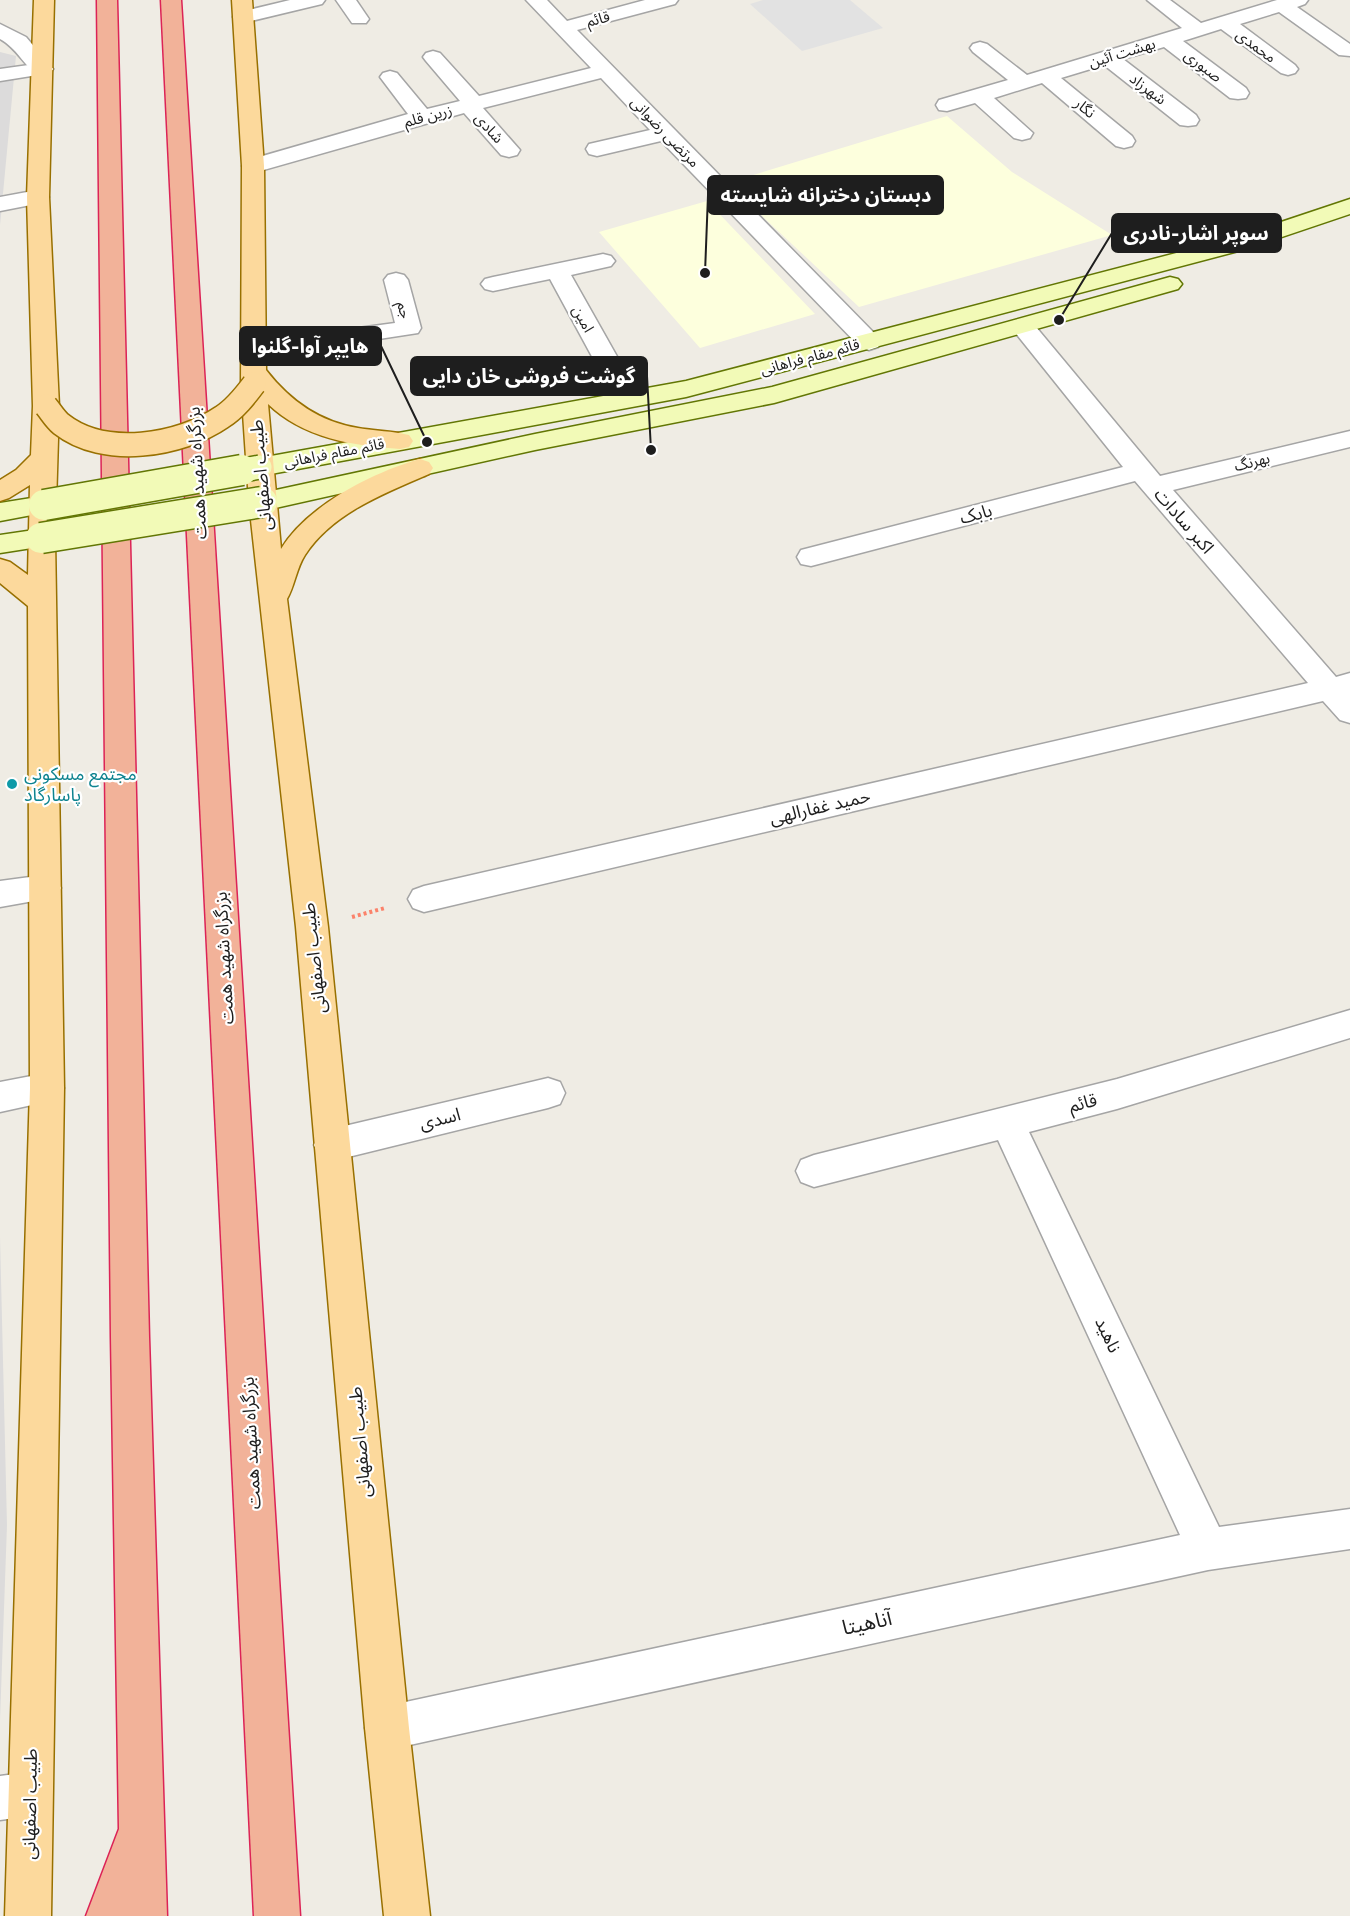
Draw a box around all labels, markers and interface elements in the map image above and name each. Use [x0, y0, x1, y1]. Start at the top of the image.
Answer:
street label: قائم [584, 7, 612, 33]
street label: محمدی [1232, 25, 1280, 67]
street label: بهشت آئین [1087, 34, 1157, 72]
street label: صبوری [1181, 46, 1225, 86]
street label: شهرزاد [1126, 69, 1170, 109]
street label: مرتضی رضوانی [627, 93, 703, 171]
street label: نگار [1070, 94, 1099, 122]
street label: زرین قلم [402, 101, 455, 133]
street label: شادی [471, 109, 507, 147]
callout: دبستان دخترانه شایسته [708, 176, 943, 214]
text: دبستان دخترانه شایسته [721, 183, 931, 207]
callout: سوپر اشار-نادری [1112, 214, 1281, 252]
text: سوپر اشار-نادری [1123, 221, 1269, 247]
street label: جم [391, 299, 415, 321]
street label: امین [568, 302, 598, 336]
callout: هایپر آوا-گلنوا [240, 327, 381, 365]
text: هایپر آوا-گلنوا [251, 334, 369, 360]
street label: قائم مقام فراهانی [758, 335, 862, 381]
callout: گوشت فروشی خان دایی [411, 357, 647, 395]
text: گوشت فروشی خان دایی [423, 364, 636, 388]
street label: بزرگراه شهید همت [183, 406, 211, 540]
street label: طبیب اصفهانی [245, 419, 277, 531]
street label: قائم مقام فراهانی [282, 434, 386, 474]
street label: بهرنگ [1232, 449, 1272, 475]
street label: اکبر سادات [1150, 484, 1218, 558]
street label: بابک [957, 499, 994, 528]
place label: مجتمع مسکونی پاسارگاد [24, 763, 137, 806]
marker: مجتمع مسکونی پاسارگاد [5, 777, 19, 791]
street label: حمید غفارالهی [768, 785, 872, 829]
street label: بزرگراه شهید همت [210, 891, 238, 1025]
street label: طبیب اصفهانی [297, 902, 331, 1014]
street label: قائم [1067, 1089, 1100, 1119]
street label: اسدی [417, 1103, 463, 1135]
street label: ناهید [1091, 1314, 1126, 1356]
street label: بزرگراه شهید همت [237, 1376, 265, 1510]
street label: طبیب اصفهانی [344, 1386, 376, 1498]
street label: آناهیتا [840, 1605, 895, 1640]
street label: طبیب اصفهانی [18, 1748, 42, 1860]

